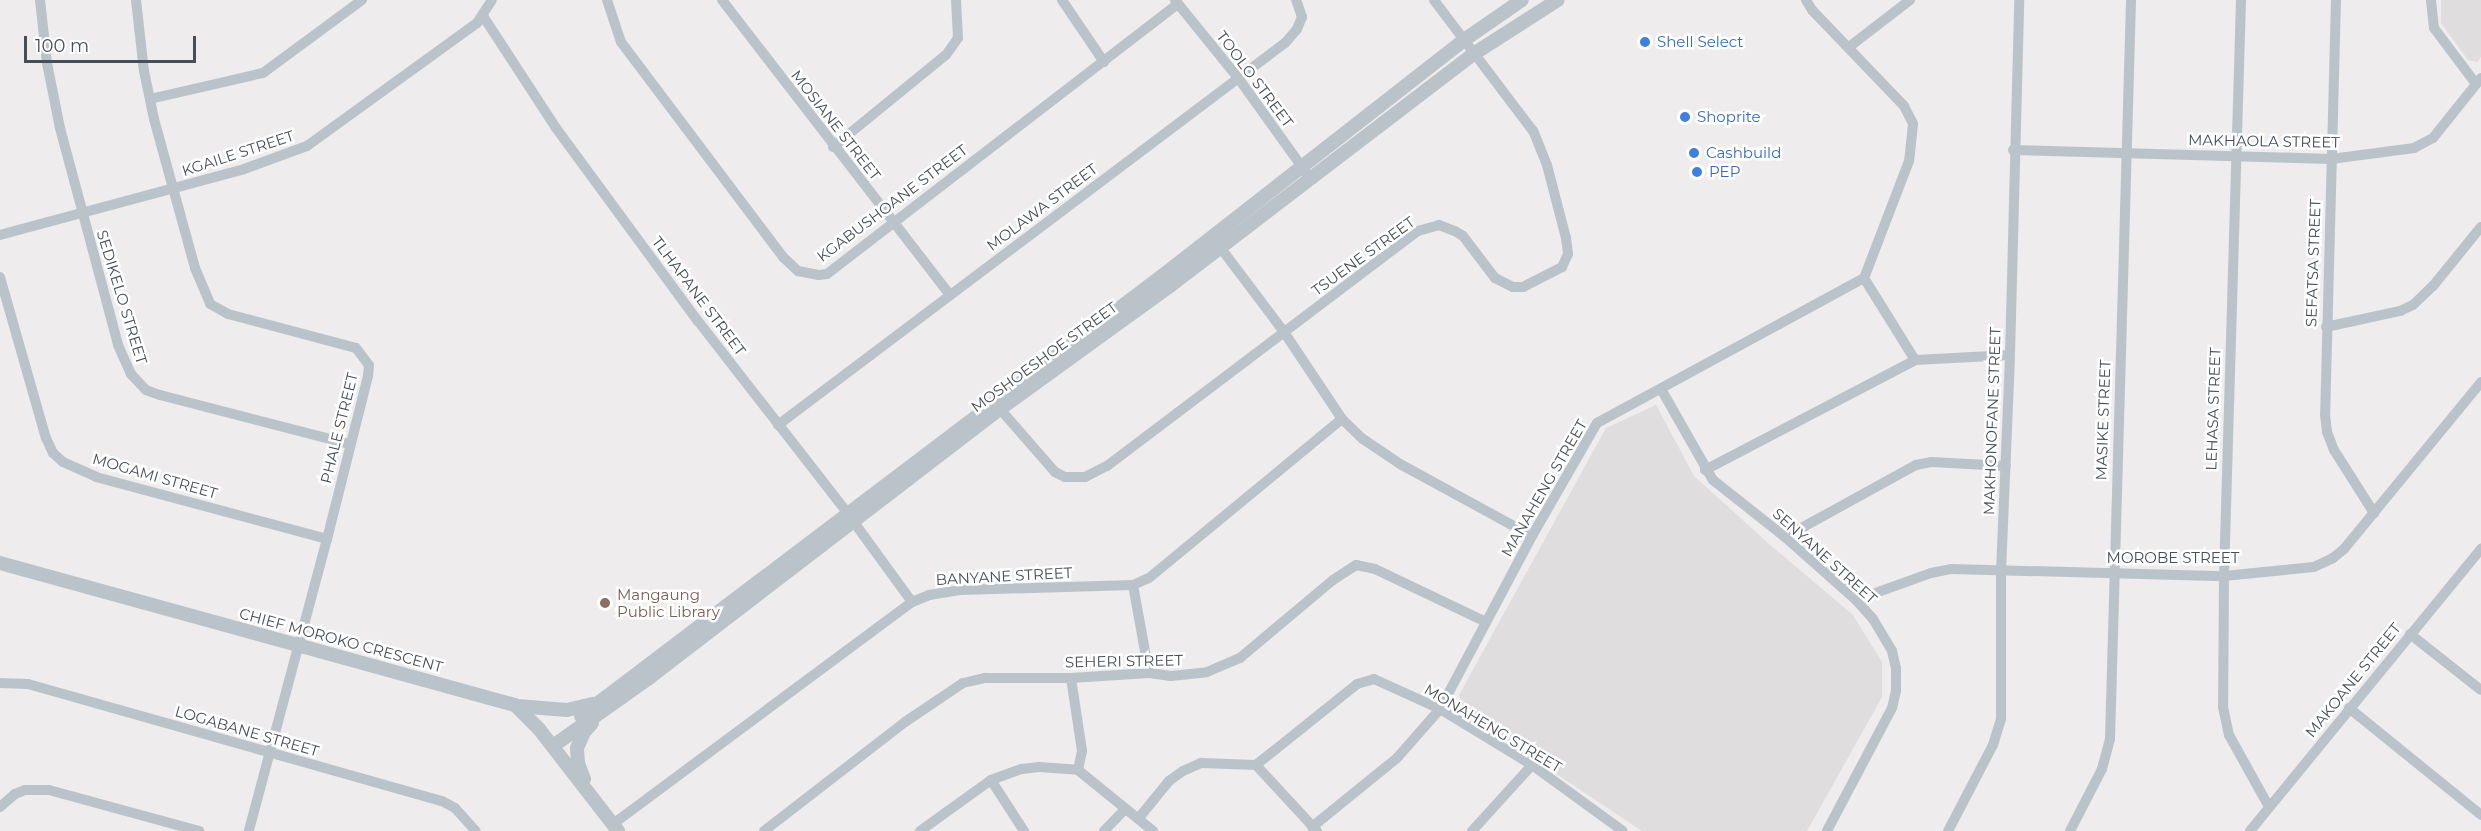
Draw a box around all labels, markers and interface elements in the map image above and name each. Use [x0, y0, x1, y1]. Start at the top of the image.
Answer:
scale bar [27, 24, 200, 62]
street label: TOOLO STREET [1213, 27, 1297, 131]
place label: Shell Select [1657, 33, 1743, 51]
text: 100 m [35, 35, 89, 57]
marker: Shell Select [1638, 35, 1652, 49]
street label: MOSIANE STREET [787, 66, 885, 184]
place label: Shoprite [1697, 108, 1761, 126]
marker: Shoprite [1678, 110, 1692, 124]
street label: KGAILE STREET [180, 126, 296, 180]
street label: MAKHAOLA STREET [2188, 131, 2340, 151]
street label: KGABUSHOANE STREET [813, 141, 971, 265]
place label: Cashbuild [1706, 144, 1781, 162]
marker: Cashbuild [1687, 146, 1701, 160]
street label: MOLAWA STREET [983, 159, 1101, 255]
place label: PEP [1709, 163, 1740, 181]
marker: PEP [1690, 165, 1704, 179]
street label: SEFATSA STREET [2302, 199, 2324, 327]
street label: TSUENE STREET [1308, 213, 1418, 299]
street label: SEDIKELO STREET [93, 228, 151, 366]
street label: TLHAPANE STREET [648, 233, 750, 359]
street label: MOSHOESHOE STREET [967, 298, 1121, 416]
street label: MAKHONOFANE STREET [1980, 327, 2004, 515]
street label: LEHASA STREET [2202, 347, 2224, 471]
street label: MASIKE STREET [2092, 359, 2114, 481]
street label: PHALE STREET [317, 371, 361, 485]
street label: MANAHENG STREET [1497, 416, 1591, 560]
street label: MOGAMI STREET [90, 450, 220, 502]
street label: SENYANE STREET [1769, 504, 1881, 608]
street label: MOROBE STREET [2107, 549, 2239, 567]
street label: BANYANE STREET [935, 563, 1073, 589]
place label: Mangaung Public Library [617, 585, 720, 620]
marker: Mangaung Public Library [598, 596, 612, 610]
street label: CHIEF MOROKO CRESCENT [237, 604, 445, 676]
street label: MAKOANE STREET [2301, 619, 2405, 741]
street label: SEHERI STREET [1065, 651, 1183, 671]
street label: MONAHENG STREET [1421, 680, 1565, 776]
street label: LOGABANE STREET [173, 702, 321, 760]

